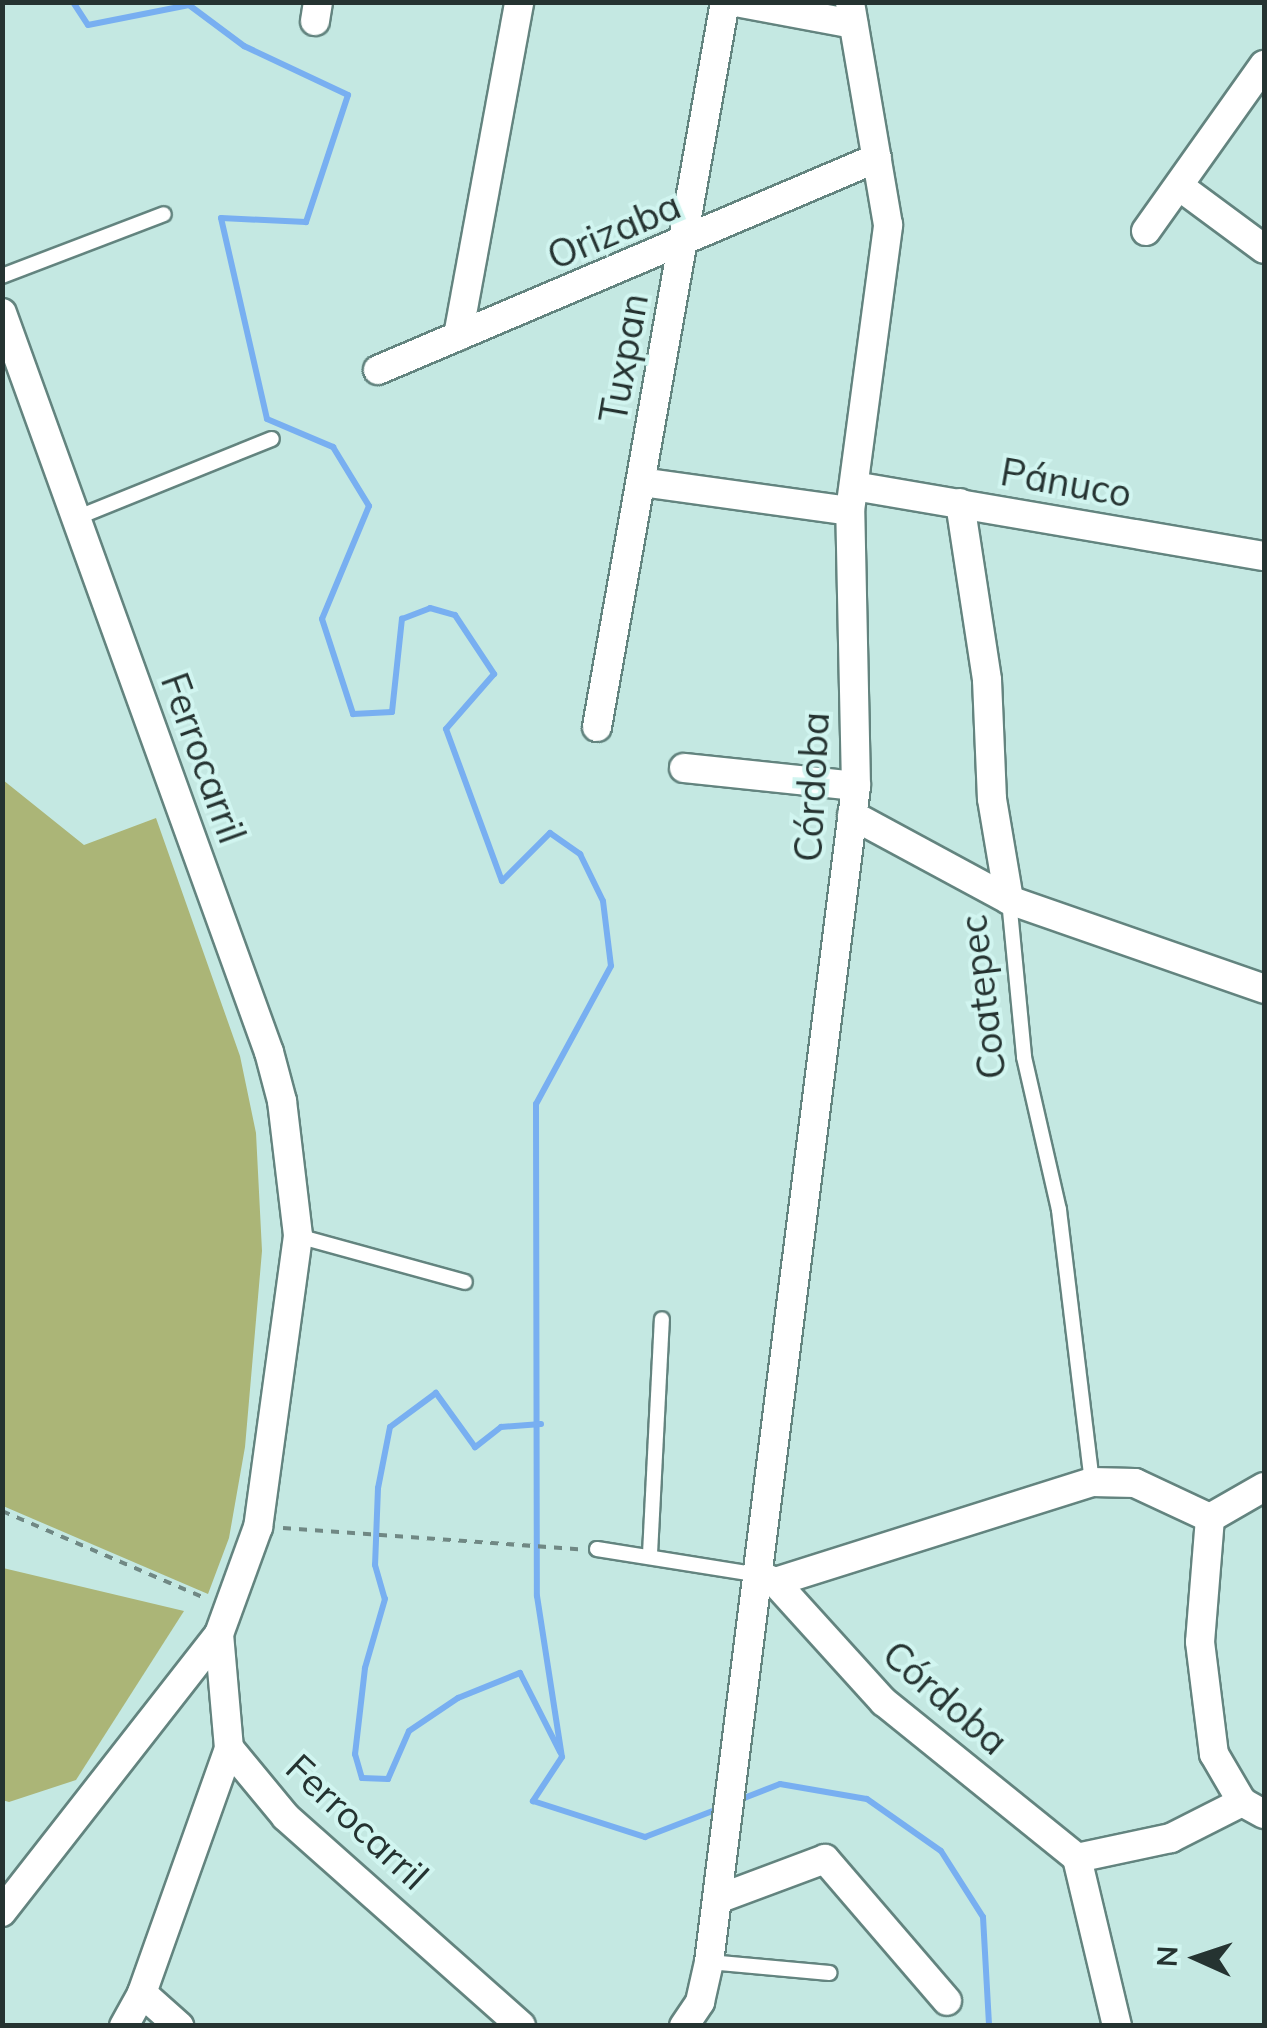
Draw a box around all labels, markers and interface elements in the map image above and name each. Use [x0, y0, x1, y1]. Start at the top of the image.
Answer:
street label: Orizaba [541, 183, 687, 279]
street label: Tuxpan [590, 290, 658, 426]
street label: Pánuco [997, 449, 1135, 517]
street label: Ferrocarril [151, 667, 255, 849]
street label: Córdoba [785, 711, 839, 863]
street label: Coatepec [950, 912, 1016, 1082]
street label: Córdoba [873, 1632, 1017, 1764]
street label: Ferrocarril [277, 1745, 437, 1899]
north arrow [1147, 1908, 1247, 2008]
text: N [1149, 1945, 1185, 1968]

